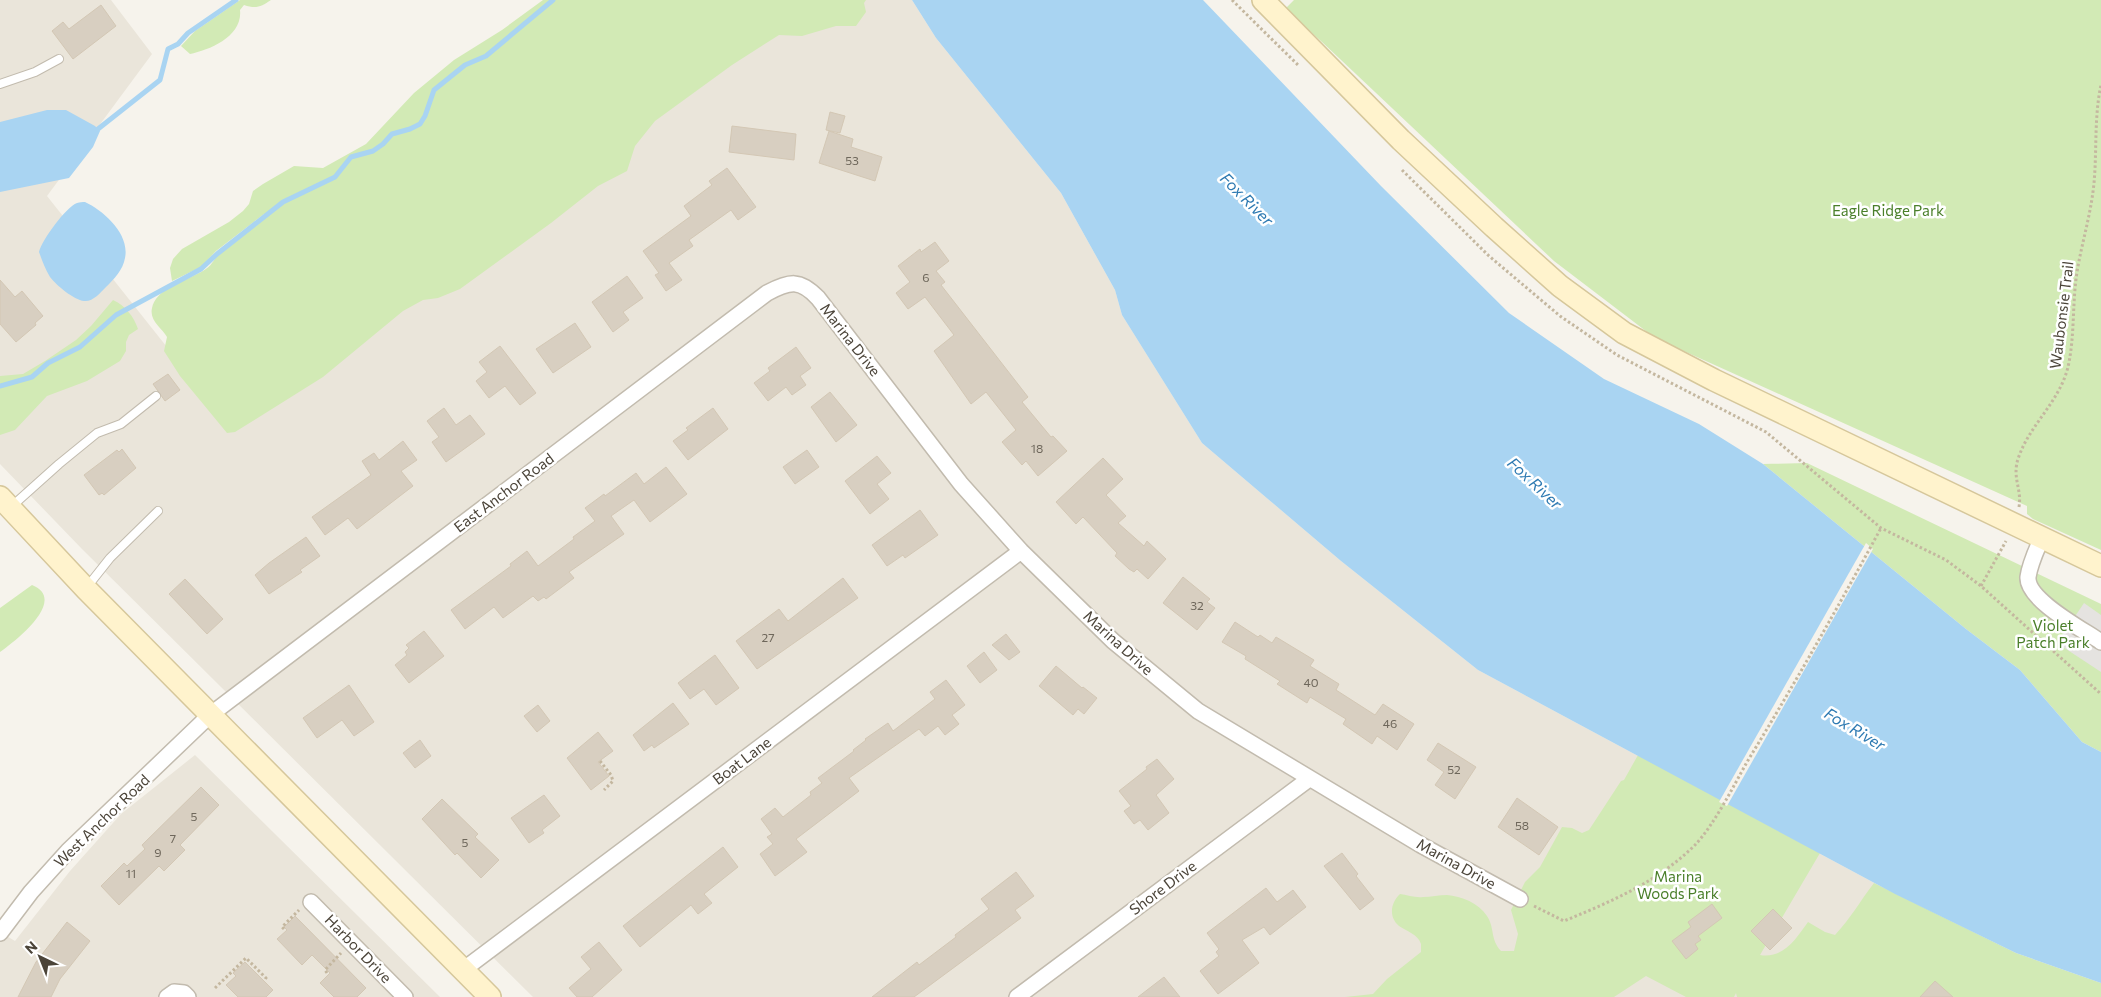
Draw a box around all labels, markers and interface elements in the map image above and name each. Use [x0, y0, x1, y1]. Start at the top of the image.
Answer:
house number: 53 [845, 153, 859, 167]
water label: Fox River [1217, 168, 1278, 230]
park label: Eagle Ridge Park [1832, 201, 1944, 219]
street label: Waubonsie Trail [2045, 260, 2077, 370]
house number: 6 [922, 270, 930, 284]
street label: Marina Drive [817, 299, 885, 379]
house number: 18 [1031, 441, 1043, 455]
street label: East Anchor Road [450, 449, 557, 536]
water label: Fox River [1504, 453, 1567, 513]
house number: 32 [1190, 598, 1204, 612]
street label: Marina Drive [1080, 606, 1157, 678]
park label: Violet Patch Park [2016, 616, 2090, 651]
house number: 27 [762, 630, 774, 644]
house number: 40 [1303, 675, 1319, 689]
water label: Fox River [1821, 703, 1890, 754]
house number: 46 [1383, 716, 1397, 730]
street label: Boat Lane [709, 732, 774, 788]
house number: 52 [1447, 762, 1461, 776]
street label: West Anchor Road [50, 770, 153, 870]
house number: 5 [191, 809, 198, 823]
house number: 58 [1515, 818, 1529, 832]
house number: 7 [170, 831, 176, 845]
street label: Marina Drive [1414, 834, 1499, 892]
house number: 5 [462, 835, 469, 849]
house number: 9 [154, 845, 162, 859]
street label: Shore Drive [1125, 856, 1199, 918]
house number: 11 [126, 866, 136, 880]
park label: Marina Woods Park [1637, 867, 1719, 902]
street label: Harbor Drive [322, 910, 396, 986]
north arrow [15, 932, 65, 982]
text: N [21, 937, 40, 957]

